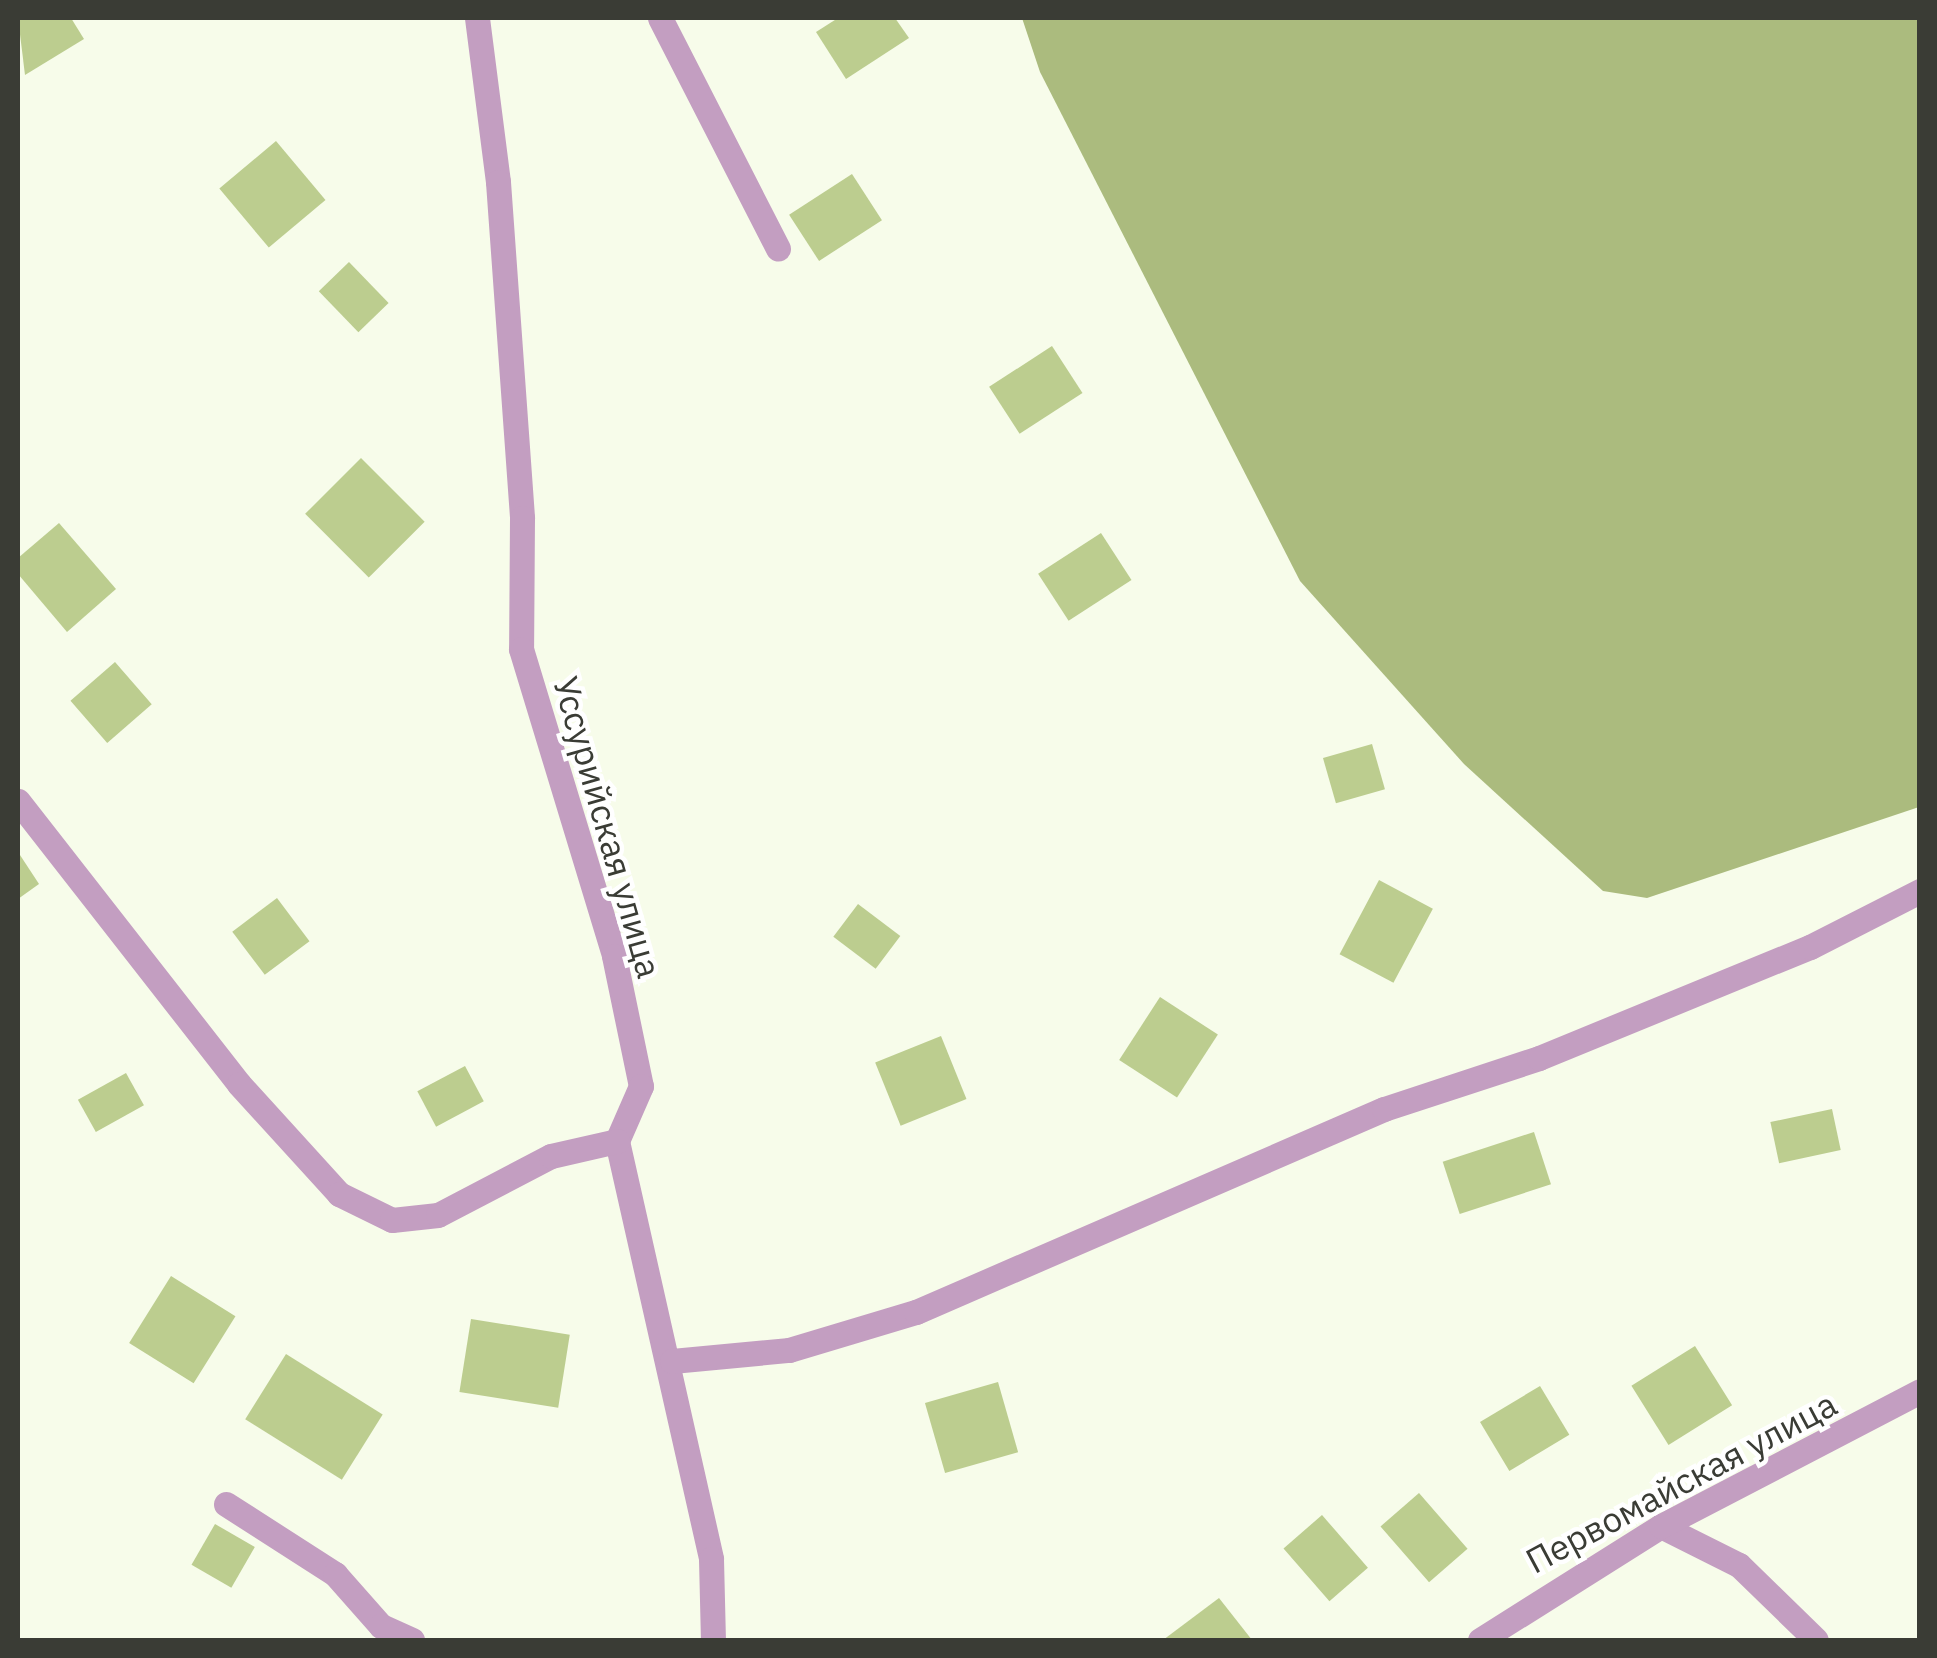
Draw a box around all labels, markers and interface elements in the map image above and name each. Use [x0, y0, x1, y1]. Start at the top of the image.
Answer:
street label: Уссурийская улица [545, 672, 671, 982]
street label: Первомайская улица [1519, 1382, 1843, 1582]

